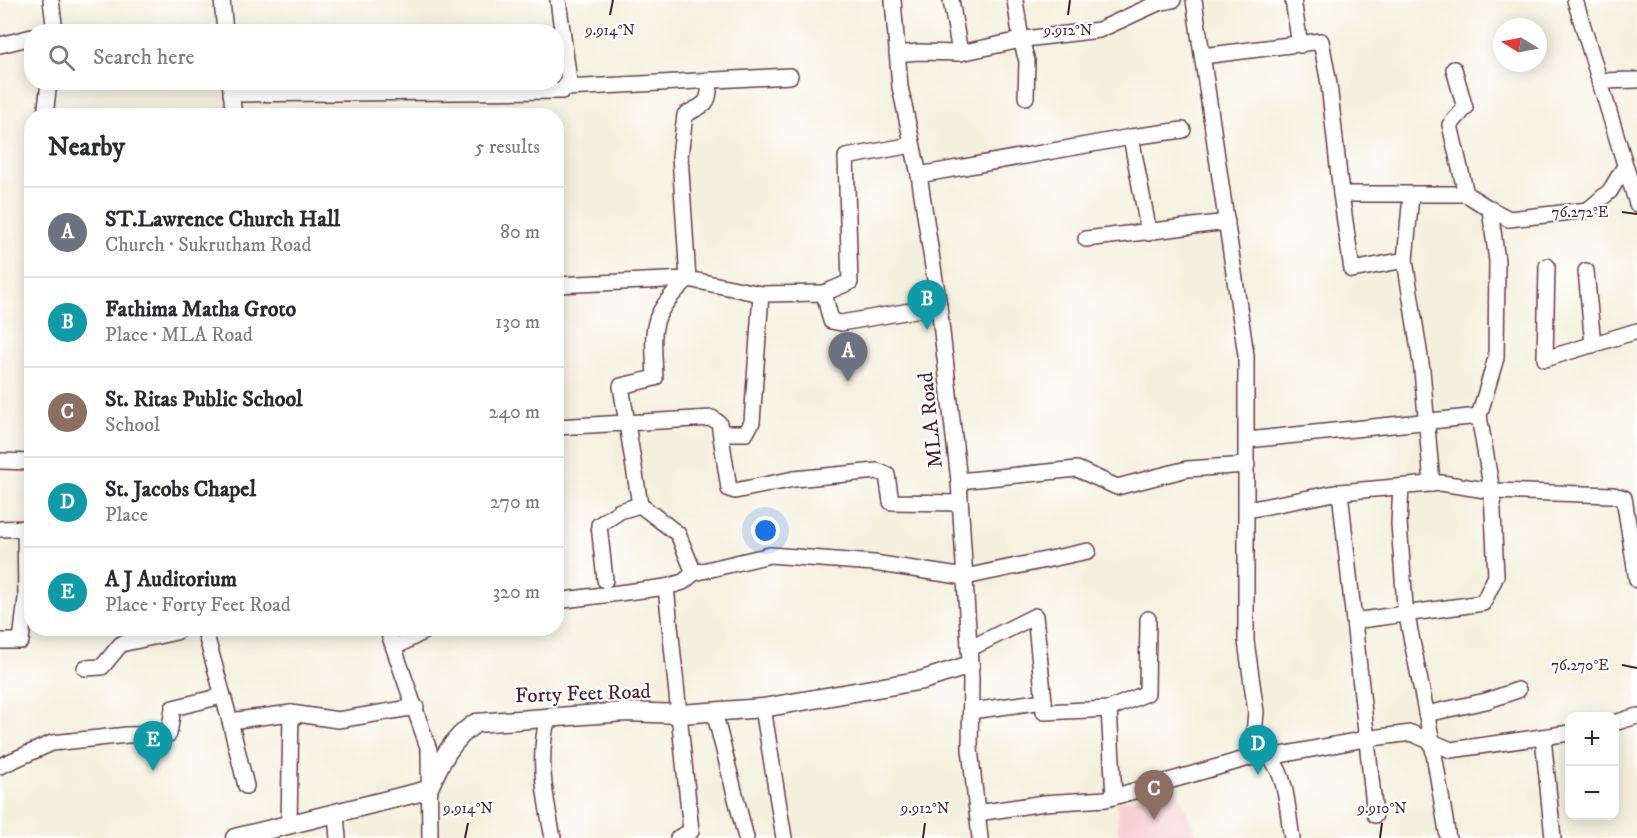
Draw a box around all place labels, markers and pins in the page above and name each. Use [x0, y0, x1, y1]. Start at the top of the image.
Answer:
pin: B [908, 280, 946, 330]
pin: A [828, 332, 868, 382]
pin: E [134, 722, 172, 771]
pin: D [1238, 726, 1278, 775]
pin: C [1134, 770, 1174, 820]

